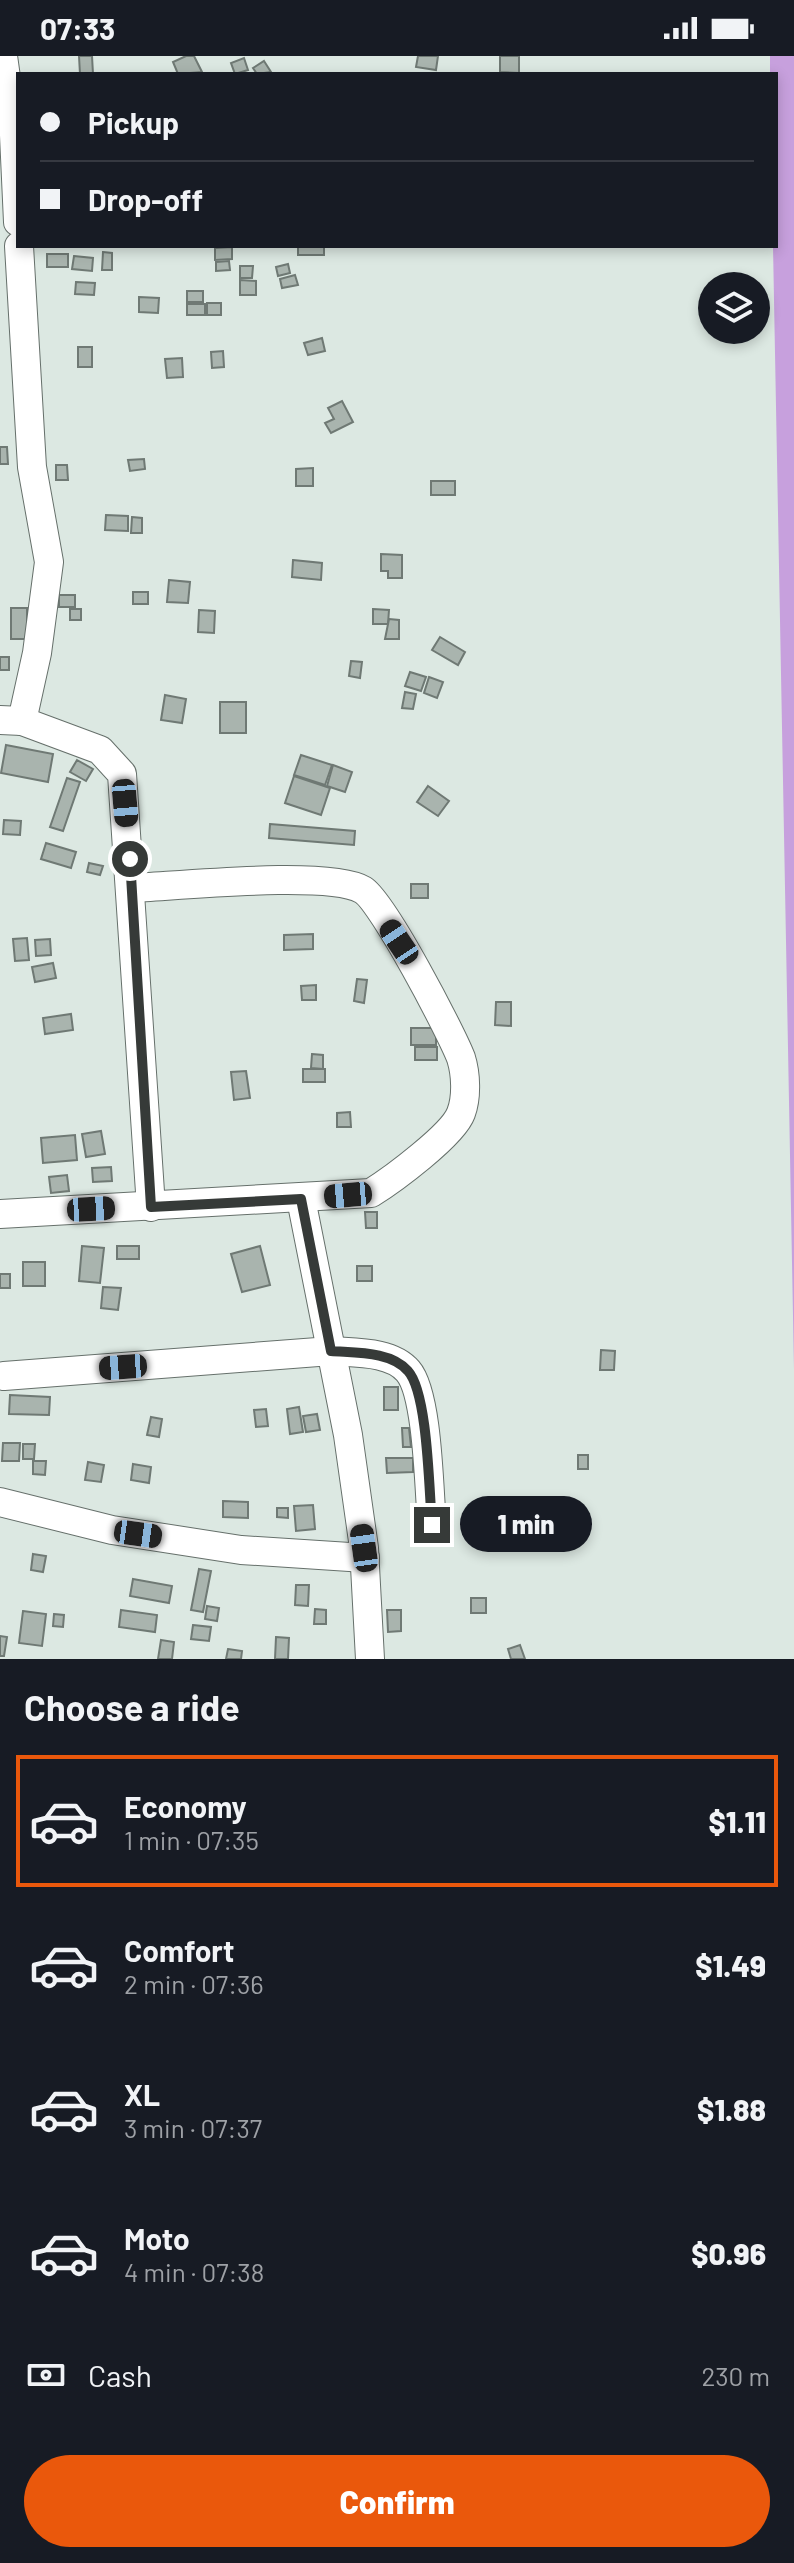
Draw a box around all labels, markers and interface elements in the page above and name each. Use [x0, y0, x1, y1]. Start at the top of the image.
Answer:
text: 07:33 [40, 10, 115, 46]
text: Pickup [88, 104, 179, 140]
text: Drop-off [88, 181, 203, 217]
map controls [698, 272, 770, 344]
button: layers [698, 272, 770, 344]
car [111, 778, 139, 828]
route start [112, 841, 148, 877]
car [376, 915, 422, 969]
car [323, 1181, 373, 1209]
car [66, 1196, 116, 1222]
car [98, 1353, 148, 1381]
callout: 1 min [460, 1497, 592, 1553]
route end [414, 1507, 450, 1543]
text: 1 min [497, 1508, 555, 1539]
car [113, 1519, 163, 1549]
car [349, 1523, 379, 1573]
text: Choose a ride [24, 1685, 240, 1728]
icon: car [28, 1785, 100, 1857]
text: Economy [124, 1788, 247, 1824]
text: $1.11 [708, 1803, 766, 1839]
text: 1 min · 07:35 [124, 1824, 259, 1855]
icon: car [28, 1929, 100, 2001]
text: Comfort [124, 1932, 234, 1968]
text: $1.49 [695, 1947, 766, 1983]
text: 2 min · 07:36 [124, 1968, 264, 1999]
icon: car [28, 2073, 100, 2145]
text: XL [124, 2076, 160, 2112]
text: $1.88 [697, 2091, 766, 2127]
text: 3 min · 07:37 [124, 2112, 262, 2143]
icon: car [28, 2217, 100, 2289]
text: Moto [124, 2220, 190, 2256]
text: $0.96 [691, 2235, 766, 2271]
text: 4 min · 07:38 [124, 2256, 264, 2287]
icon: cash [24, 2353, 68, 2397]
text: Cash [88, 2357, 152, 2393]
text: 230 m [701, 2360, 770, 2391]
button: Confirm [24, 2455, 770, 2547]

